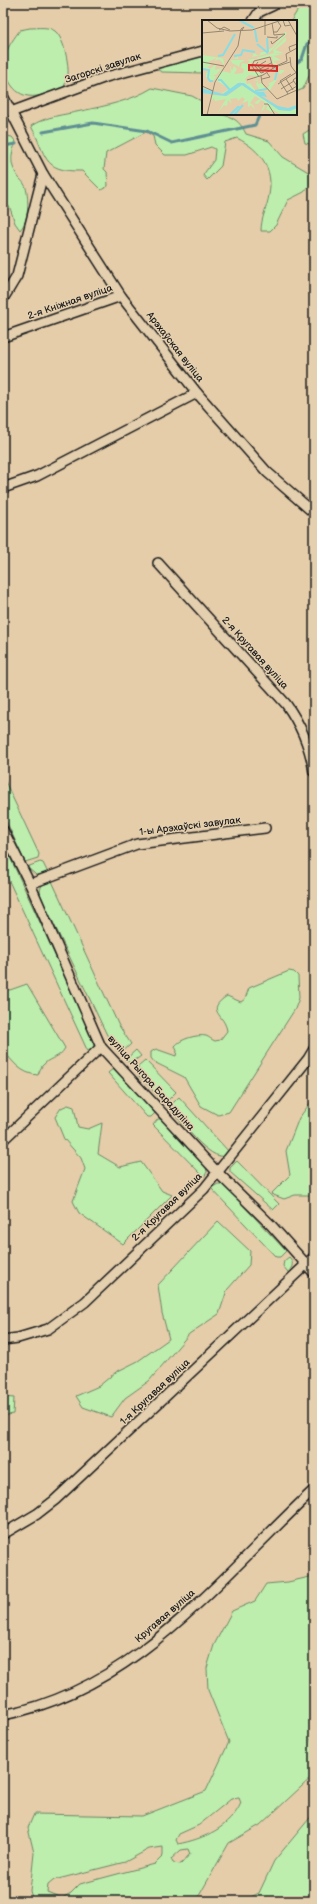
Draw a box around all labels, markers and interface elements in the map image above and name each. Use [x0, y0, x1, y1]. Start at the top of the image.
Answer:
inset map [202, 20, 297, 115]
street label: Загорскі завулак [64, 50, 143, 86]
street label: 2-я Кніжная вуліца [26, 282, 114, 322]
street label: Арэхаўская вуліца [143, 309, 206, 385]
street label: 2-я Кругавая вуліца [219, 614, 291, 692]
street label: 1-ы Арэхаўскі завулак [139, 814, 242, 838]
street label: вуліца Рыгора Барадуліна [105, 1033, 197, 1133]
street label: 2-я Кругавая вуліца [129, 1170, 205, 1244]
street label: 1-я Кругавая вуліца [118, 1356, 193, 1427]
street label: Кругавая вуліца [133, 1587, 197, 1645]

